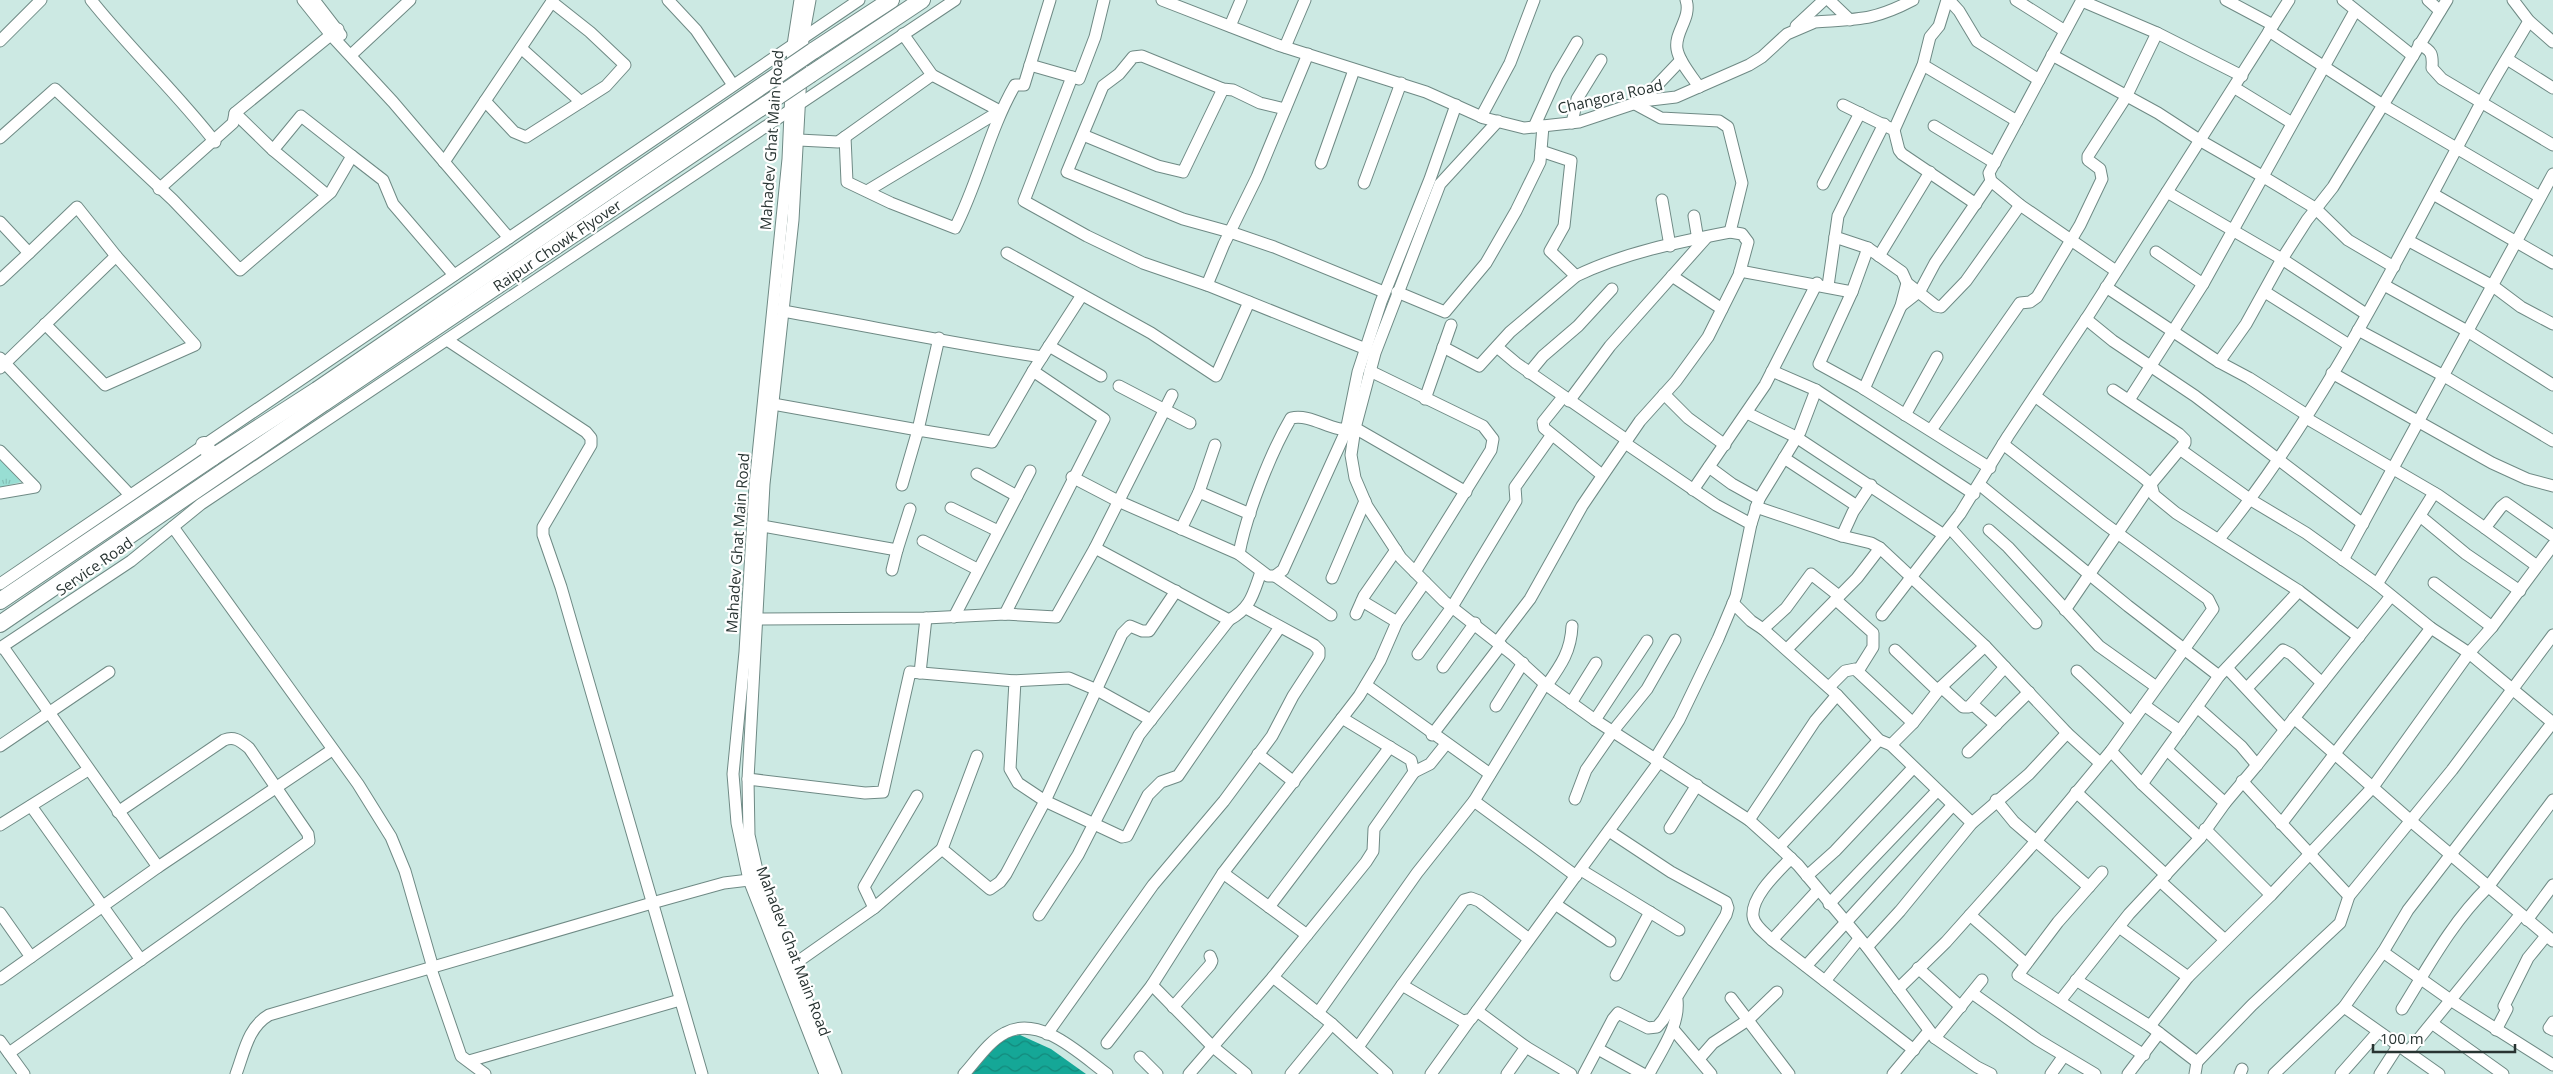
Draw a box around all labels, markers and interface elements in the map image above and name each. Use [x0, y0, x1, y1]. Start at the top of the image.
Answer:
street label: Mahadev Ghat Main Road [755, 49, 787, 231]
street label: Changora Road [1555, 74, 1665, 118]
street label: Raipur Chowk Flyover [489, 194, 625, 296]
street label: Mahadev Ghat Main Road [721, 452, 753, 634]
street label: Service Road [52, 532, 136, 600]
street label: Mahadev Ghat Main Road [752, 863, 836, 1039]
scale bar [2373, 1022, 2516, 1054]
text: 100 m [2380, 1028, 2424, 1048]

